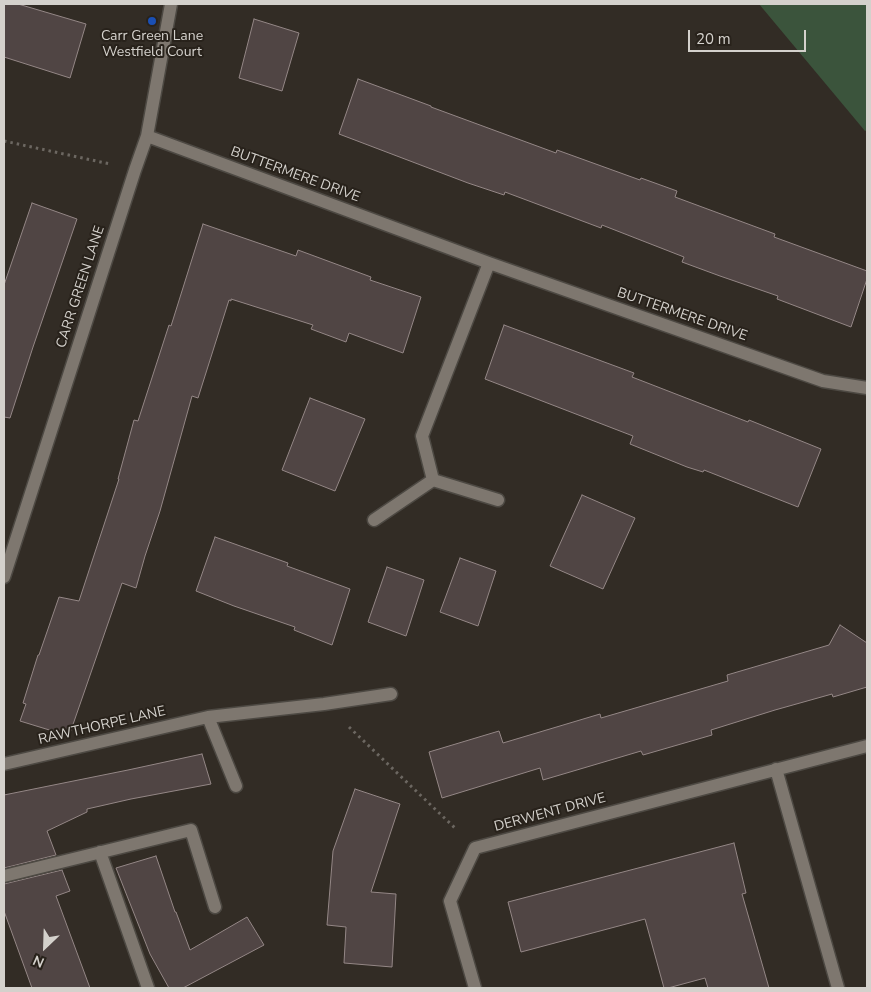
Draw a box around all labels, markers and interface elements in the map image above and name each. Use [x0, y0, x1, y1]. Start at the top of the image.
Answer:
marker: Carr Green Lane Westfield Court [146, 15, 158, 27]
scale bar [691, 20, 808, 52]
place label: Carr Green Lane Westfield Court [101, 29, 203, 62]
text: 20 m [696, 29, 731, 49]
street label: BUTTERMERE DRIVE [228, 144, 362, 206]
street label: CARR GREEN LANE [53, 224, 109, 350]
street label: BUTTERMERE DRIVE [615, 285, 749, 345]
street label: RAWTHORPE LANE [37, 703, 167, 749]
street label: DERWENT DRIVE [492, 790, 608, 836]
north arrow [20, 922, 70, 972]
text: N [30, 950, 47, 972]

